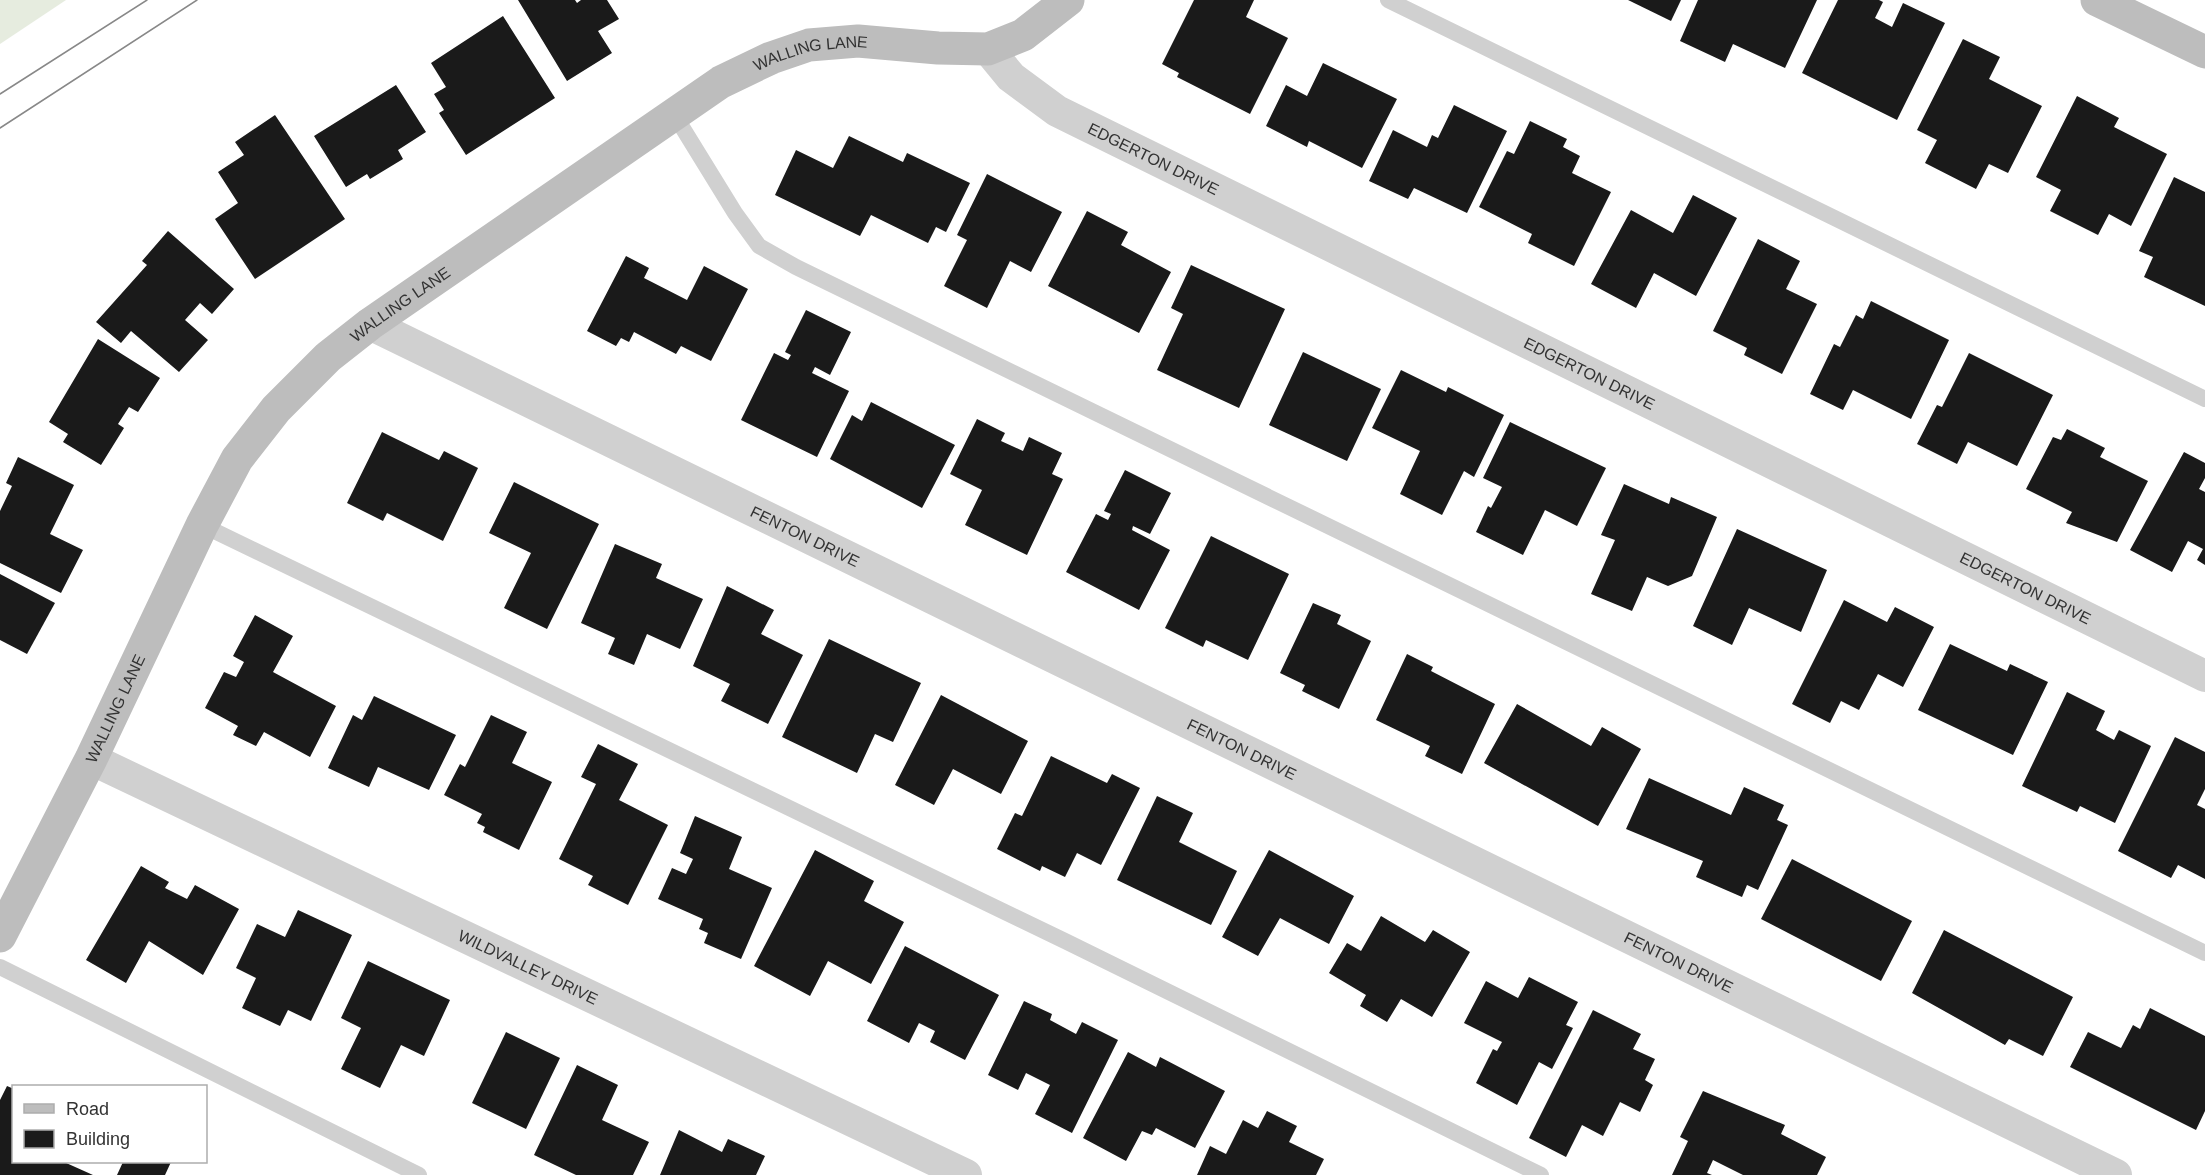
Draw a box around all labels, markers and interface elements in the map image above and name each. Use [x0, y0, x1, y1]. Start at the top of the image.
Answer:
street label: WALLING LANE [751, 33, 868, 74]
street label: EDGERTON DRIVE [1085, 120, 1221, 198]
street label: WALLING LANE [347, 264, 453, 345]
street label: EDGERTON DRIVE [1521, 334, 1657, 413]
street label: FENTON DRIVE [748, 503, 862, 570]
street label: EDGERTON DRIVE [1957, 549, 2094, 627]
street label: WALLING LANE [83, 652, 148, 765]
street label: FENTON DRIVE [1185, 716, 1299, 783]
street label: WILDVALLEY DRIVE [455, 927, 600, 1008]
street label: FENTON DRIVE [1621, 929, 1736, 996]
legend [12, 1085, 207, 1163]
text: Road [66, 1099, 109, 1119]
text: Building [66, 1129, 130, 1149]

